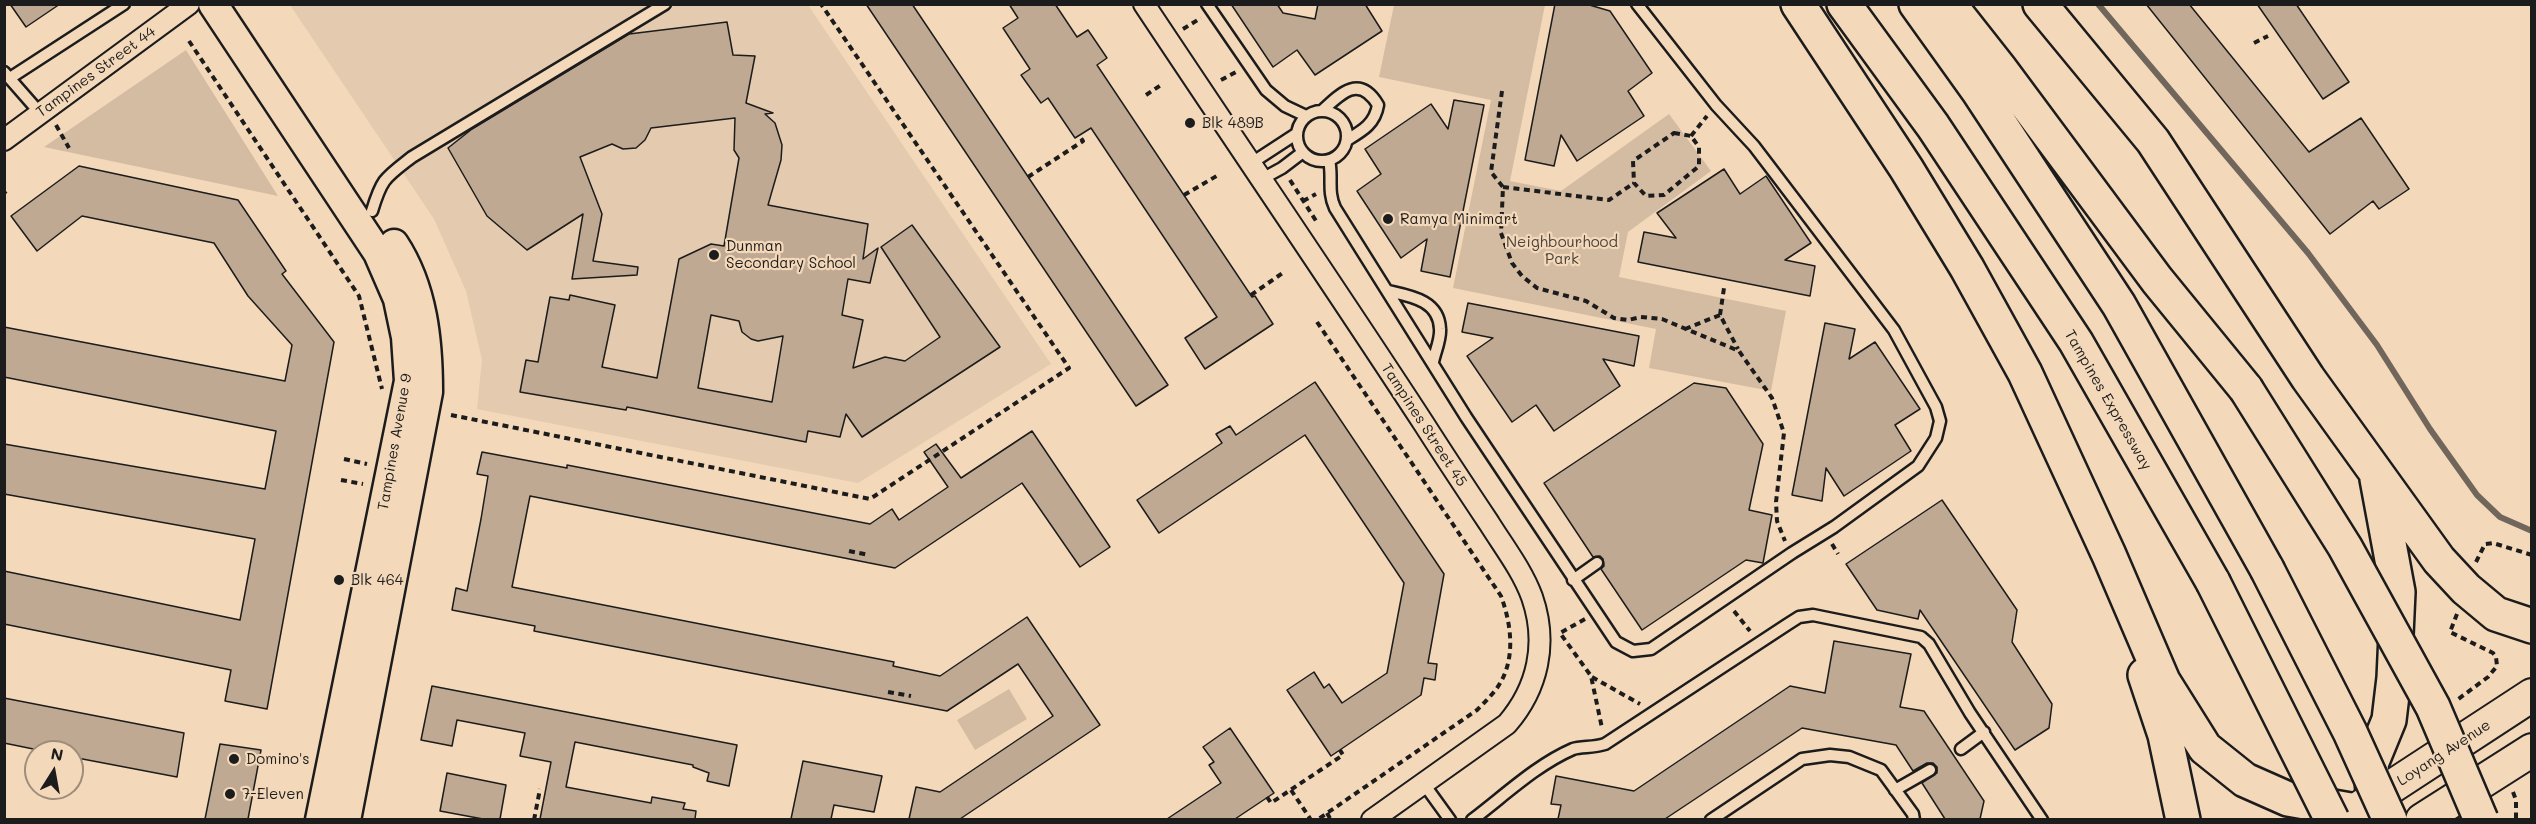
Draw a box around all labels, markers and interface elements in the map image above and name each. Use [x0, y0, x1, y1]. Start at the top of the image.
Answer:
street label: Tampines Street 44 [33, 23, 159, 121]
place label: Blk 489B [1202, 114, 1264, 132]
marker: Blk 489B [1183, 116, 1197, 130]
place label: Ramya Minimart [1400, 210, 1518, 228]
marker: Ramya Minimart [1381, 212, 1395, 226]
park label: Neighbourhood Park [1506, 233, 1618, 268]
place label: Dunman Secondary School [726, 237, 856, 272]
marker: Dunman Secondary School [707, 248, 721, 262]
street label: Tampines Expressway [2060, 327, 2156, 473]
street label: Tampines Street 45 [1377, 360, 1471, 490]
street label: Tampines Avenue 9 [374, 372, 416, 512]
place label: Blk 464 [351, 571, 404, 589]
marker: Blk 464 [332, 573, 346, 587]
street label: Loyang Avenue [2394, 716, 2494, 790]
north arrow [24, 740, 84, 800]
text: N [49, 742, 65, 765]
place label: Domino's [246, 750, 310, 768]
marker: Domino's [227, 752, 241, 766]
place label: 7-Eleven [242, 785, 304, 803]
marker: 7-Eleven [223, 787, 237, 801]

